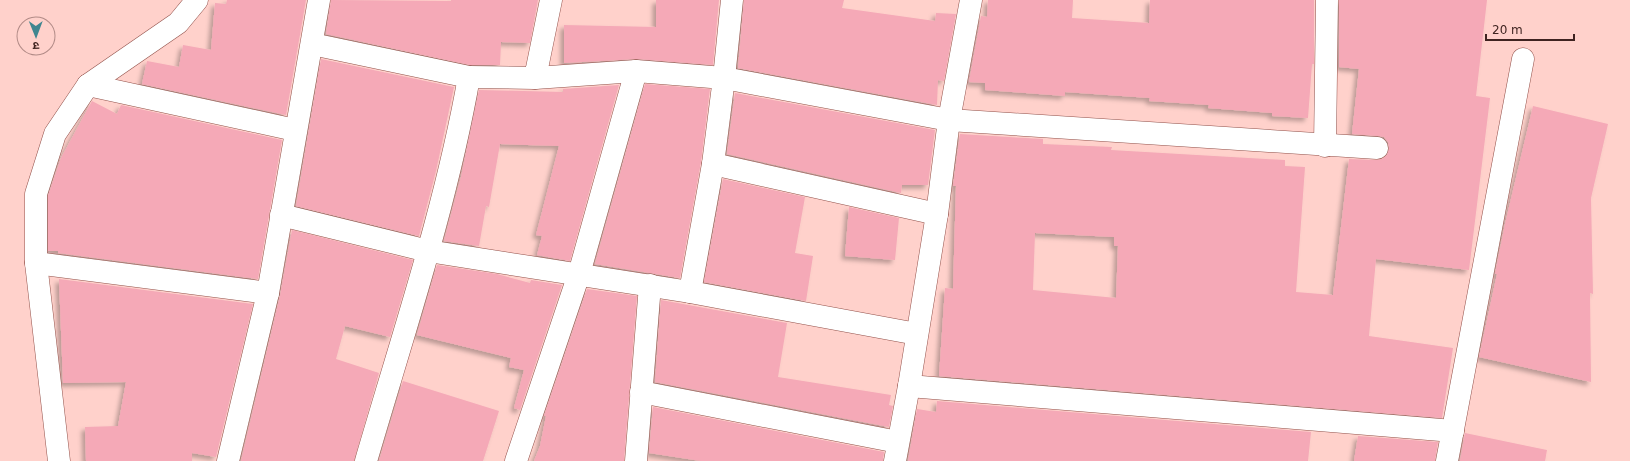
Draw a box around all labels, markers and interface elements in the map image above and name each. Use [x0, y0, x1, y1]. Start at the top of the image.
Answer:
north arrow [16, 16, 56, 56]
scale bar [1486, 16, 1574, 42]
text: 20 m [1492, 23, 1523, 37]
text: उ [32, 39, 39, 52]

